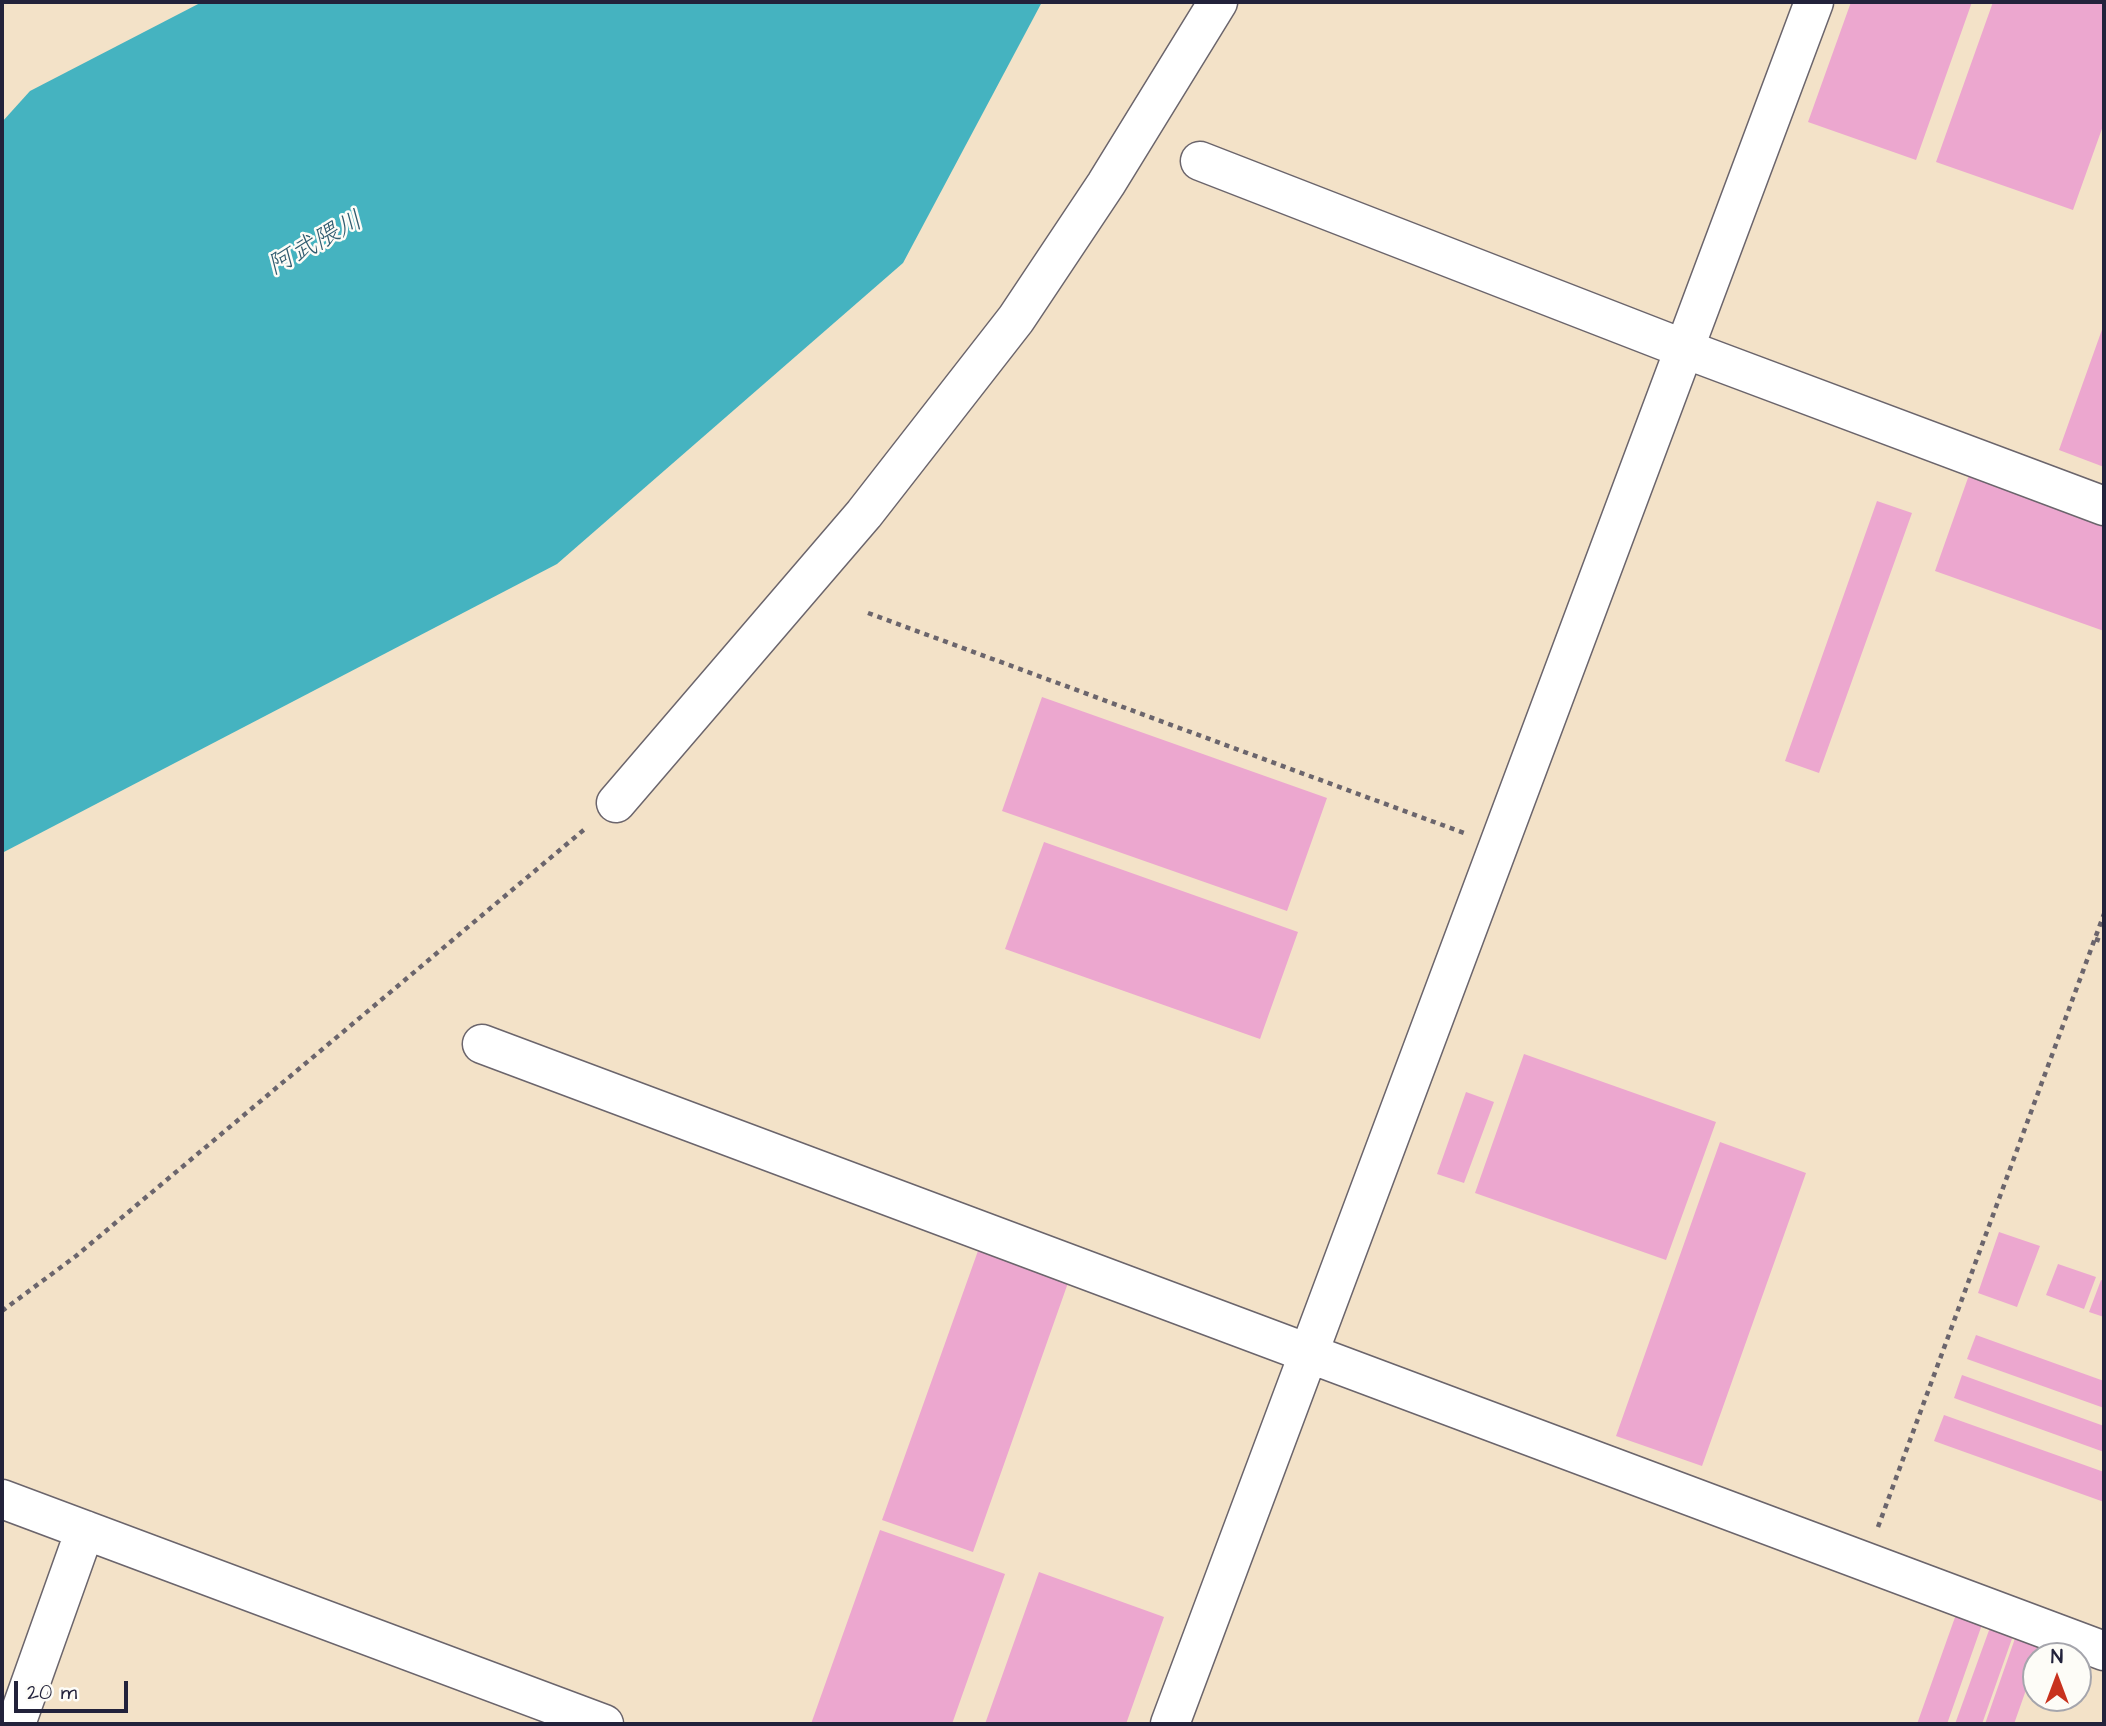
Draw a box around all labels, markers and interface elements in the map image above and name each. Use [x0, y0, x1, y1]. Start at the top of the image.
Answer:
water label: 阿武隈川 [263, 206, 369, 284]
north arrow [2022, 1642, 2092, 1712]
text: N [2051, 1644, 2063, 1671]
scale bar [18, 1666, 131, 1710]
text: 20 m [27, 1678, 77, 1707]

